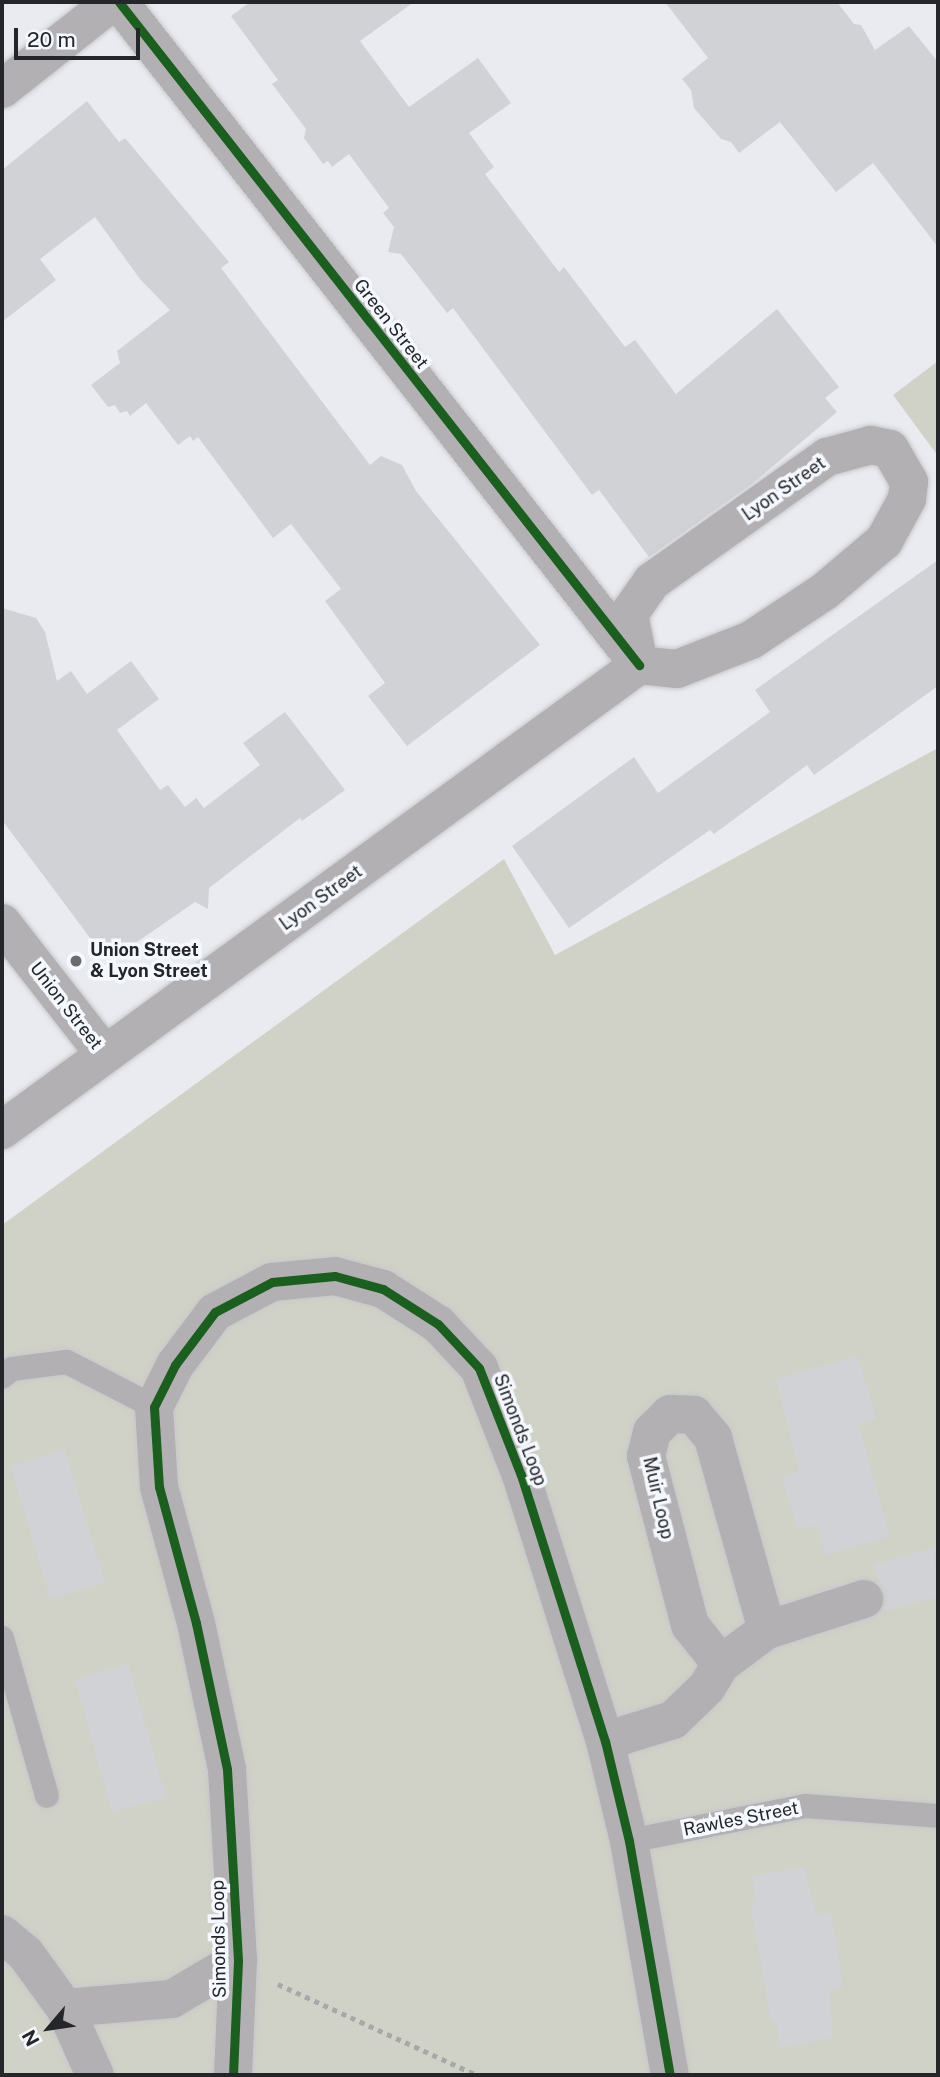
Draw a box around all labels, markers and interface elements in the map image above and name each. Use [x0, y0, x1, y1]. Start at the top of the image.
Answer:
scale bar [18, 14, 144, 58]
text: 20 m [27, 27, 76, 52]
street label: Green Street [349, 275, 433, 373]
street label: Lyon Street [738, 452, 830, 526]
street label: Lyon Street [276, 861, 366, 935]
place label: Union Street & Lyon Street [90, 940, 208, 982]
marker: Union Street & Lyon Street [68, 953, 84, 969]
street label: Union Street [25, 958, 107, 1054]
street label: Simonds Loop [489, 1371, 551, 1489]
street label: Muir Loop [638, 1455, 678, 1541]
street label: Rawles Street [682, 1797, 800, 1841]
street label: Simonds Loop [207, 1880, 231, 1998]
north arrow [14, 1993, 84, 2063]
text: N [17, 2026, 44, 2050]

